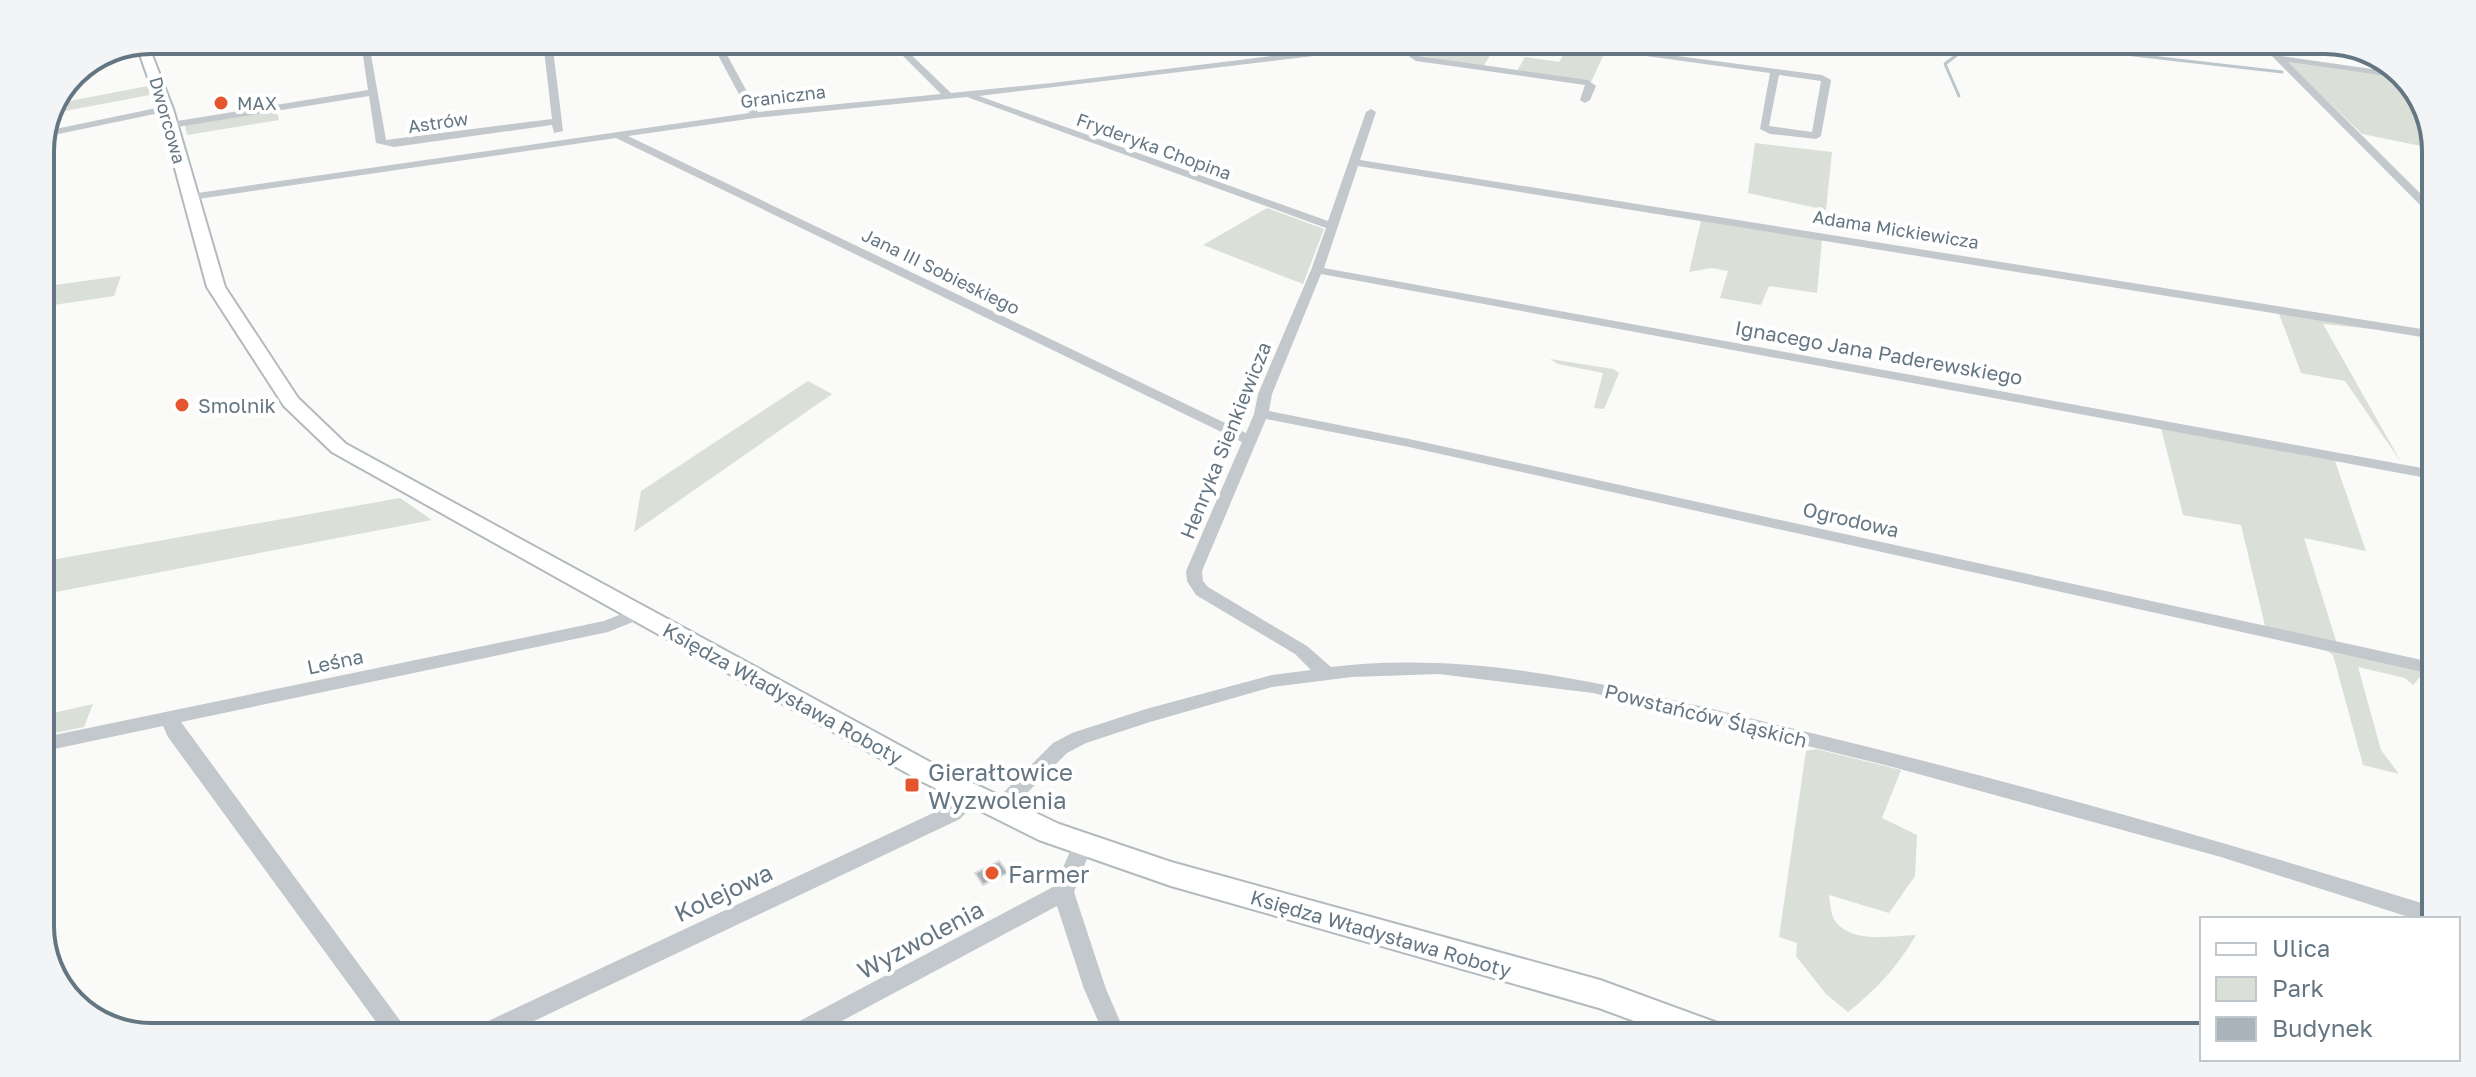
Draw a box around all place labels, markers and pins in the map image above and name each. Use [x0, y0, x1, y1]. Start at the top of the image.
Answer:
place label: MAX [237, 92, 277, 114]
marker: MAX [212, 94, 230, 112]
place label: Smolnik [198, 393, 276, 417]
marker: Smolnik [173, 396, 191, 414]
place label: Gierałtowice Wyzwolenia [928, 757, 1073, 814]
marker: Gierałtowice Wyzwolenia [903, 776, 921, 794]
place label: Farmer [1008, 859, 1089, 888]
marker: Farmer [983, 864, 1001, 882]

